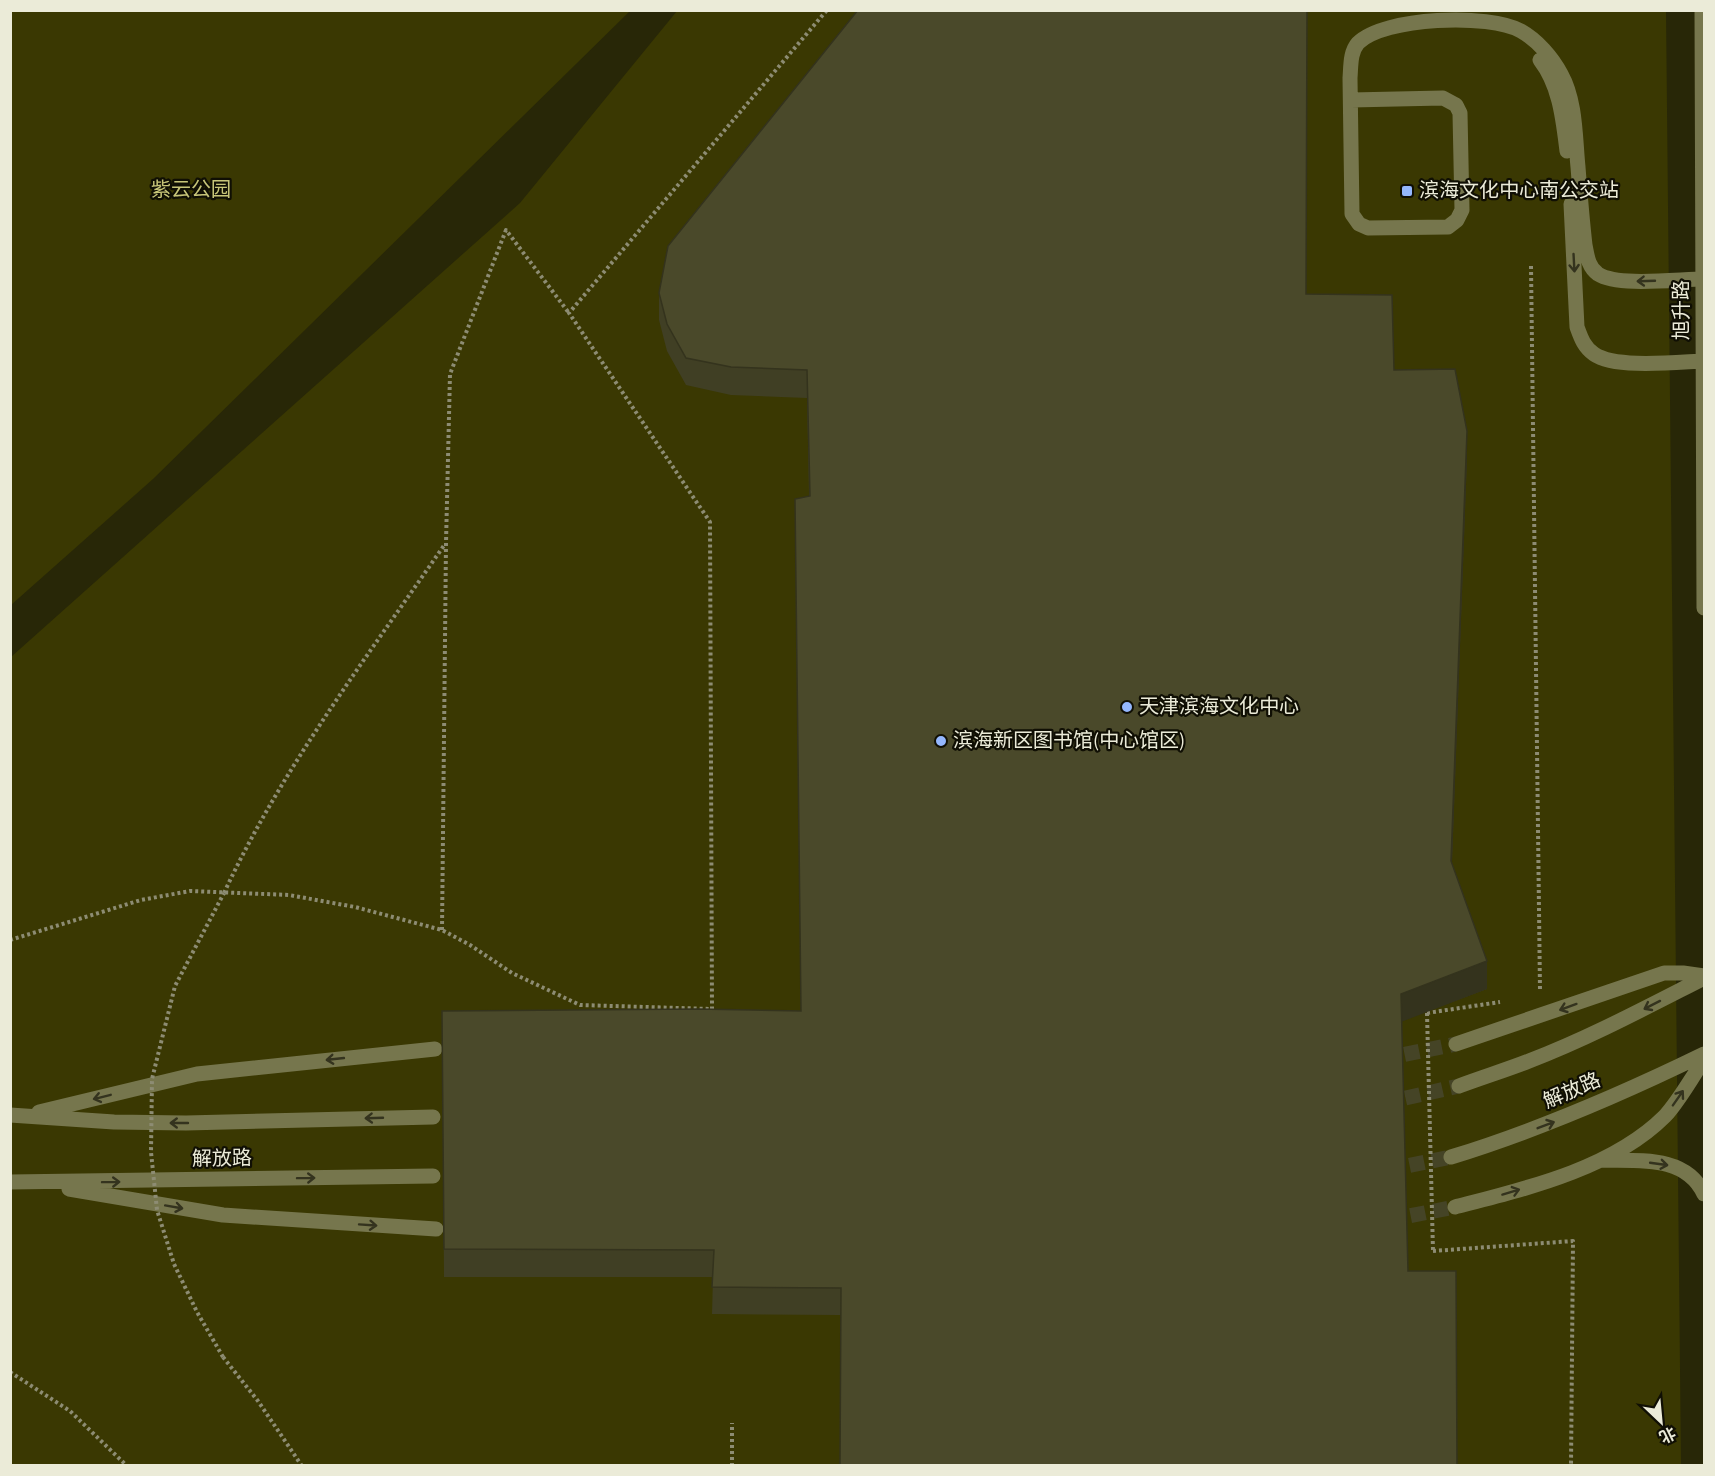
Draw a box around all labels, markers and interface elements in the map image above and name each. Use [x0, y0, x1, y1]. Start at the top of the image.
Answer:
park label: 紫云公园 [151, 176, 231, 204]
place label: 滨海文化中心南公交站 [1419, 177, 1619, 205]
marker: 滨海文化中心南公交站 [1400, 184, 1414, 198]
one-way arrow [1569, 252, 1580, 272]
one-way arrow [1637, 275, 1657, 286]
street label: 旭升路 [1668, 280, 1696, 340]
place label: 天津滨海文化中心 [1139, 693, 1299, 721]
marker: 天津滨海文化中心 [1120, 700, 1134, 714]
place label: 滨海新区图书馆(中心馆区) [953, 727, 1185, 755]
marker: 滨海新区图书馆(中心馆区) [934, 734, 948, 748]
one-way arrow [1644, 999, 1662, 1011]
one-way arrow [1559, 1002, 1578, 1013]
one-way arrow [326, 1054, 346, 1065]
street label: 解放路 [1539, 1066, 1605, 1116]
one-way arrow [1672, 1090, 1684, 1107]
one-way arrow [93, 1091, 112, 1103]
one-way arrow [365, 1113, 385, 1124]
one-way arrow [170, 1117, 190, 1129]
one-way arrow [1536, 1119, 1555, 1130]
street label: 解放路 [192, 1144, 252, 1174]
one-way arrow [1649, 1158, 1669, 1169]
one-way arrow [295, 1173, 315, 1184]
one-way arrow [100, 1176, 120, 1188]
one-way arrow [1502, 1186, 1521, 1197]
one-way arrow [164, 1202, 183, 1213]
one-way arrow [358, 1219, 378, 1230]
north arrow [1631, 1392, 1691, 1452]
text: 北 [1655, 1421, 1679, 1448]

